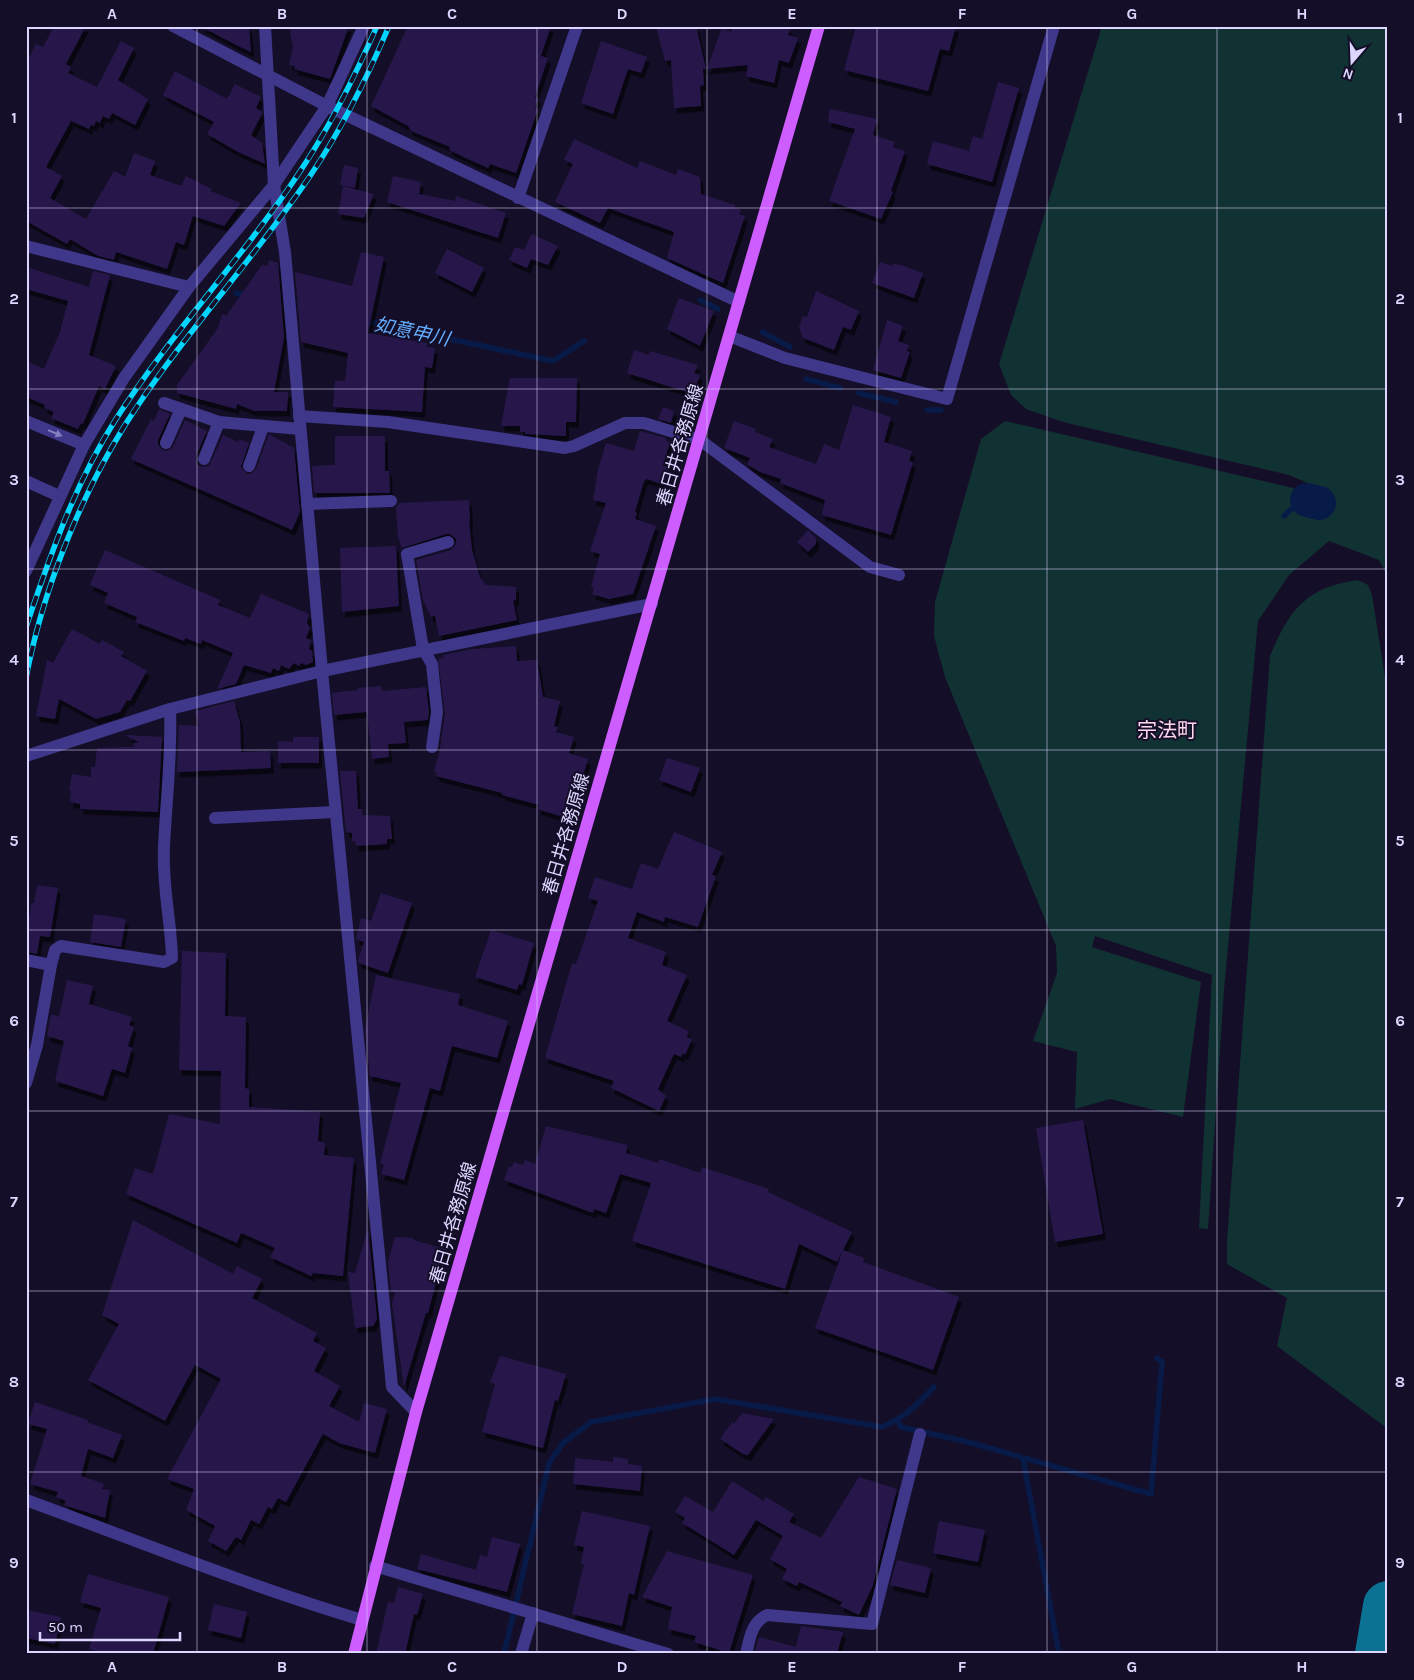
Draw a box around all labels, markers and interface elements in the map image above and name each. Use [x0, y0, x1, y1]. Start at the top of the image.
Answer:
text: A [107, 4, 117, 23]
text: B [277, 4, 287, 23]
text: C [447, 4, 457, 23]
text: D [617, 4, 628, 23]
text: E [787, 4, 797, 23]
text: F [958, 4, 967, 23]
text: G [1127, 4, 1137, 23]
text: H [1296, 4, 1308, 23]
north arrow [1326, 38, 1376, 88]
text: N [1340, 64, 1355, 83]
text: 1 [11, 108, 17, 127]
text: 1 [1397, 108, 1403, 127]
text: 2 [9, 289, 19, 308]
text: 2 [1395, 289, 1405, 308]
water label: 如意申川 [372, 313, 453, 351]
street label: 春日井各務原線 [652, 381, 708, 509]
one-way arrow [48, 430, 62, 438]
text: 3 [9, 470, 19, 489]
text: 3 [1395, 470, 1405, 489]
text: 4 [9, 650, 19, 669]
text: 4 [1395, 650, 1405, 669]
district label: 宗法町 [1137, 719, 1197, 742]
street label: 春日井各務原線 [538, 770, 594, 898]
text: 5 [9, 831, 19, 850]
text: 5 [1395, 831, 1405, 850]
text: 6 [9, 1011, 19, 1030]
text: 6 [1395, 1011, 1405, 1030]
street label: 春日井各務原線 [425, 1159, 481, 1287]
text: 7 [10, 1192, 18, 1211]
text: 7 [1396, 1192, 1404, 1211]
text: 8 [9, 1372, 19, 1391]
text: 8 [1395, 1372, 1405, 1391]
text: 9 [9, 1553, 19, 1572]
text: 9 [1395, 1553, 1405, 1572]
scale bar [40, 1610, 180, 1642]
text: 50 m [48, 1618, 83, 1636]
text: A [107, 1657, 117, 1676]
text: B [277, 1657, 287, 1676]
text: C [447, 1657, 457, 1676]
text: D [617, 1657, 628, 1676]
text: E [787, 1657, 797, 1676]
text: F [958, 1657, 967, 1676]
text: G [1127, 1657, 1137, 1676]
text: H [1296, 1657, 1308, 1676]

